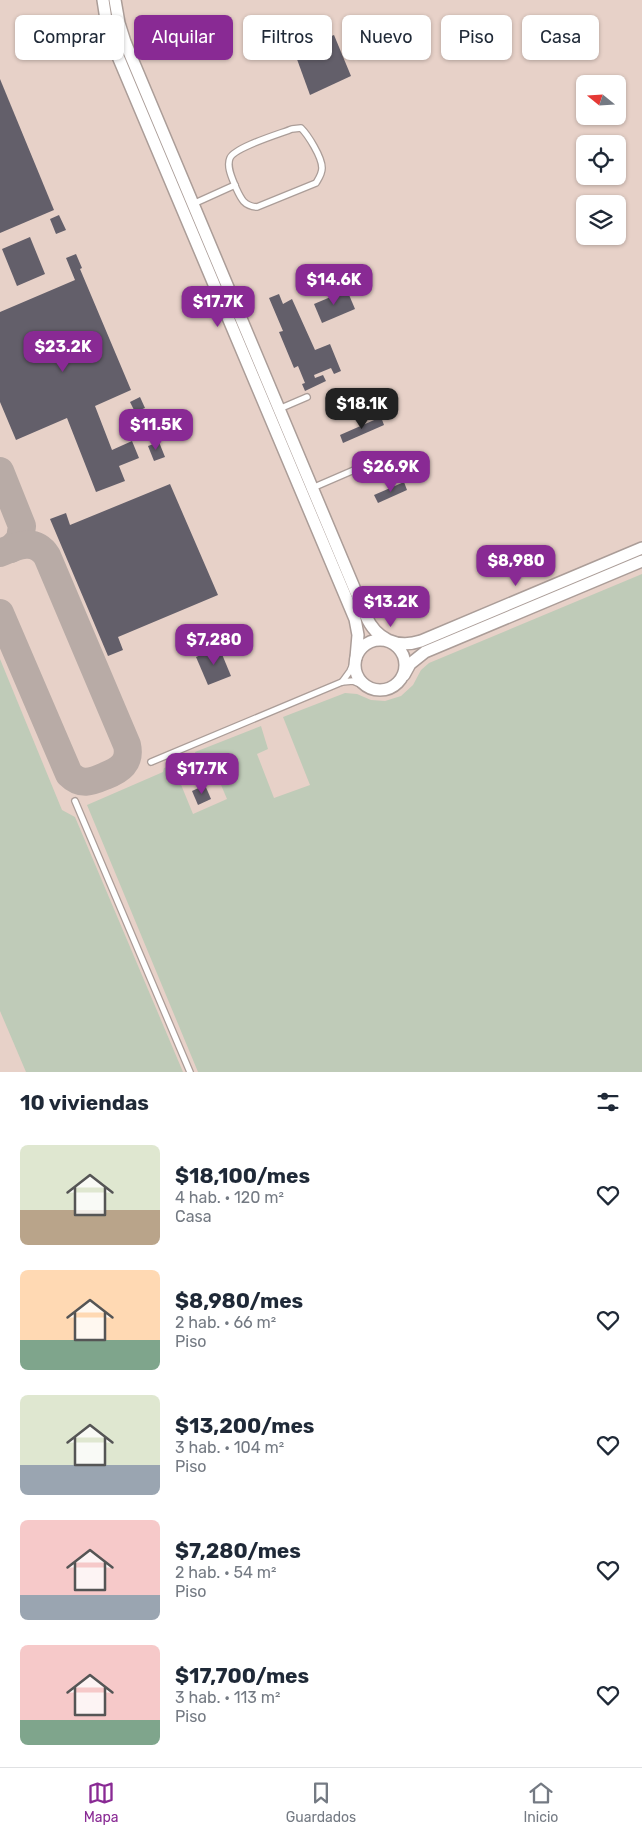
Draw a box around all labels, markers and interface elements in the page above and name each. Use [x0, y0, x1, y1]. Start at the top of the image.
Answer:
chip: Comprar [15, 15, 124, 60]
chip: Alquilar [134, 15, 233, 60]
chip: Filtros [243, 15, 332, 60]
chip: Nuevo [342, 15, 431, 60]
chip: Piso [441, 15, 512, 60]
chip: Casa [522, 15, 599, 60]
north arrow [576, 75, 626, 125]
map controls [576, 75, 626, 245]
button: locate [576, 135, 626, 185]
button: layers [576, 195, 626, 245]
pin: $14.6K [293, 264, 375, 306]
text: $14.6K [307, 270, 361, 289]
pin: $17.7K [177, 286, 259, 328]
text: $17.7K [193, 292, 243, 311]
pin: $23.2K [22, 330, 104, 373]
text: $23.2K [34, 337, 92, 356]
pin: $18.1K [321, 388, 403, 430]
text: $18.1K [336, 394, 388, 413]
pin: $11.5K [115, 408, 197, 451]
text: $11.5K [130, 415, 182, 434]
pin: $26.9K [350, 450, 432, 493]
text: $26.9K [363, 457, 419, 476]
pin: $8,980 [475, 544, 557, 587]
text: $8,980 [487, 551, 545, 570]
pin: $13.2K [350, 586, 432, 628]
text: $13.2K [364, 592, 418, 611]
pin: $7,280 [173, 624, 255, 666]
text: $7,280 [186, 630, 242, 649]
pin: $17.7K [161, 752, 243, 795]
text: $17.7K [177, 759, 227, 778]
icon: filters [594, 1088, 622, 1116]
text: 10 viviendas [20, 1090, 149, 1115]
text: $18,100/mes [175, 1163, 310, 1188]
icon: home [60, 1165, 120, 1225]
icon: heart [594, 1181, 622, 1209]
text: 4 hab. · 120 m² [175, 1188, 284, 1207]
text: Casa [175, 1207, 211, 1226]
text: $8,980/mes [175, 1288, 303, 1313]
icon: home [60, 1290, 120, 1350]
icon: heart [594, 1306, 622, 1334]
text: 2 hab. · 66 m² [175, 1313, 276, 1332]
text: Piso [175, 1332, 207, 1351]
text: $13,200/mes [175, 1413, 314, 1438]
icon: home [60, 1415, 120, 1475]
icon: heart [594, 1431, 622, 1459]
text: 3 hab. · 104 m² [175, 1438, 284, 1457]
text: Piso [175, 1457, 207, 1476]
text: $7,280/mes [175, 1538, 301, 1563]
icon: home [60, 1540, 120, 1600]
icon: heart [594, 1556, 622, 1584]
text: 2 hab. · 54 m² [175, 1563, 276, 1582]
text: Piso [175, 1582, 207, 1601]
text: $17,700/mes [175, 1663, 309, 1688]
icon: home [60, 1665, 120, 1725]
icon: heart [594, 1681, 622, 1709]
text: 3 hab. · 113 m² [175, 1688, 281, 1707]
text: Piso [175, 1707, 207, 1726]
tab: Mapa [84, 1779, 119, 1826]
tab: Guardados [286, 1779, 356, 1826]
tab: Inicio [523, 1779, 558, 1826]

